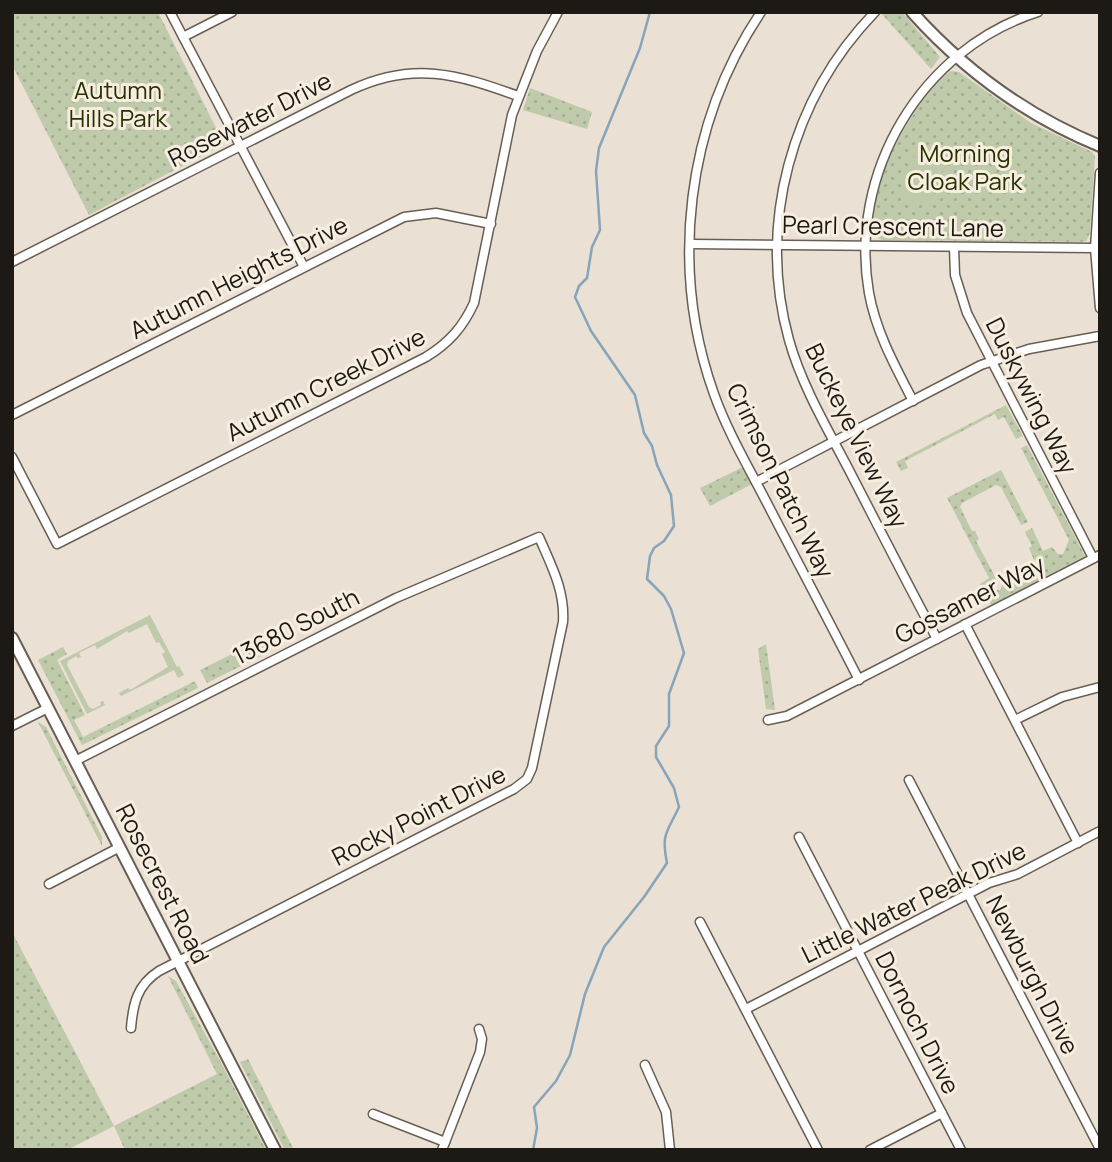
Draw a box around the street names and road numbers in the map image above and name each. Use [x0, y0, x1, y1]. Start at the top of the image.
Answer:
street label: Rosewater Drive [162, 63, 337, 174]
street label: Autumn Heights Drive [124, 207, 353, 346]
street label: Pearl Crescent Lane [782, 207, 1004, 244]
street label: Duskywing Way [979, 311, 1086, 479]
street label: Autumn Creek Drive [220, 319, 430, 448]
street label: Buckeye View Way [798, 337, 917, 534]
street label: Crimson Patch Way [720, 377, 843, 584]
street label: Gossamer Way [889, 547, 1050, 651]
street label: 13680 South [226, 580, 364, 672]
street label: Rocky Point Drive [326, 757, 511, 873]
street label: Rosecrest Road [109, 798, 218, 969]
street label: Little Water Peak Drive [796, 833, 1031, 970]
street label: Newburgh Drive [979, 889, 1088, 1060]
street label: Dornoch Drive [868, 945, 968, 1099]

